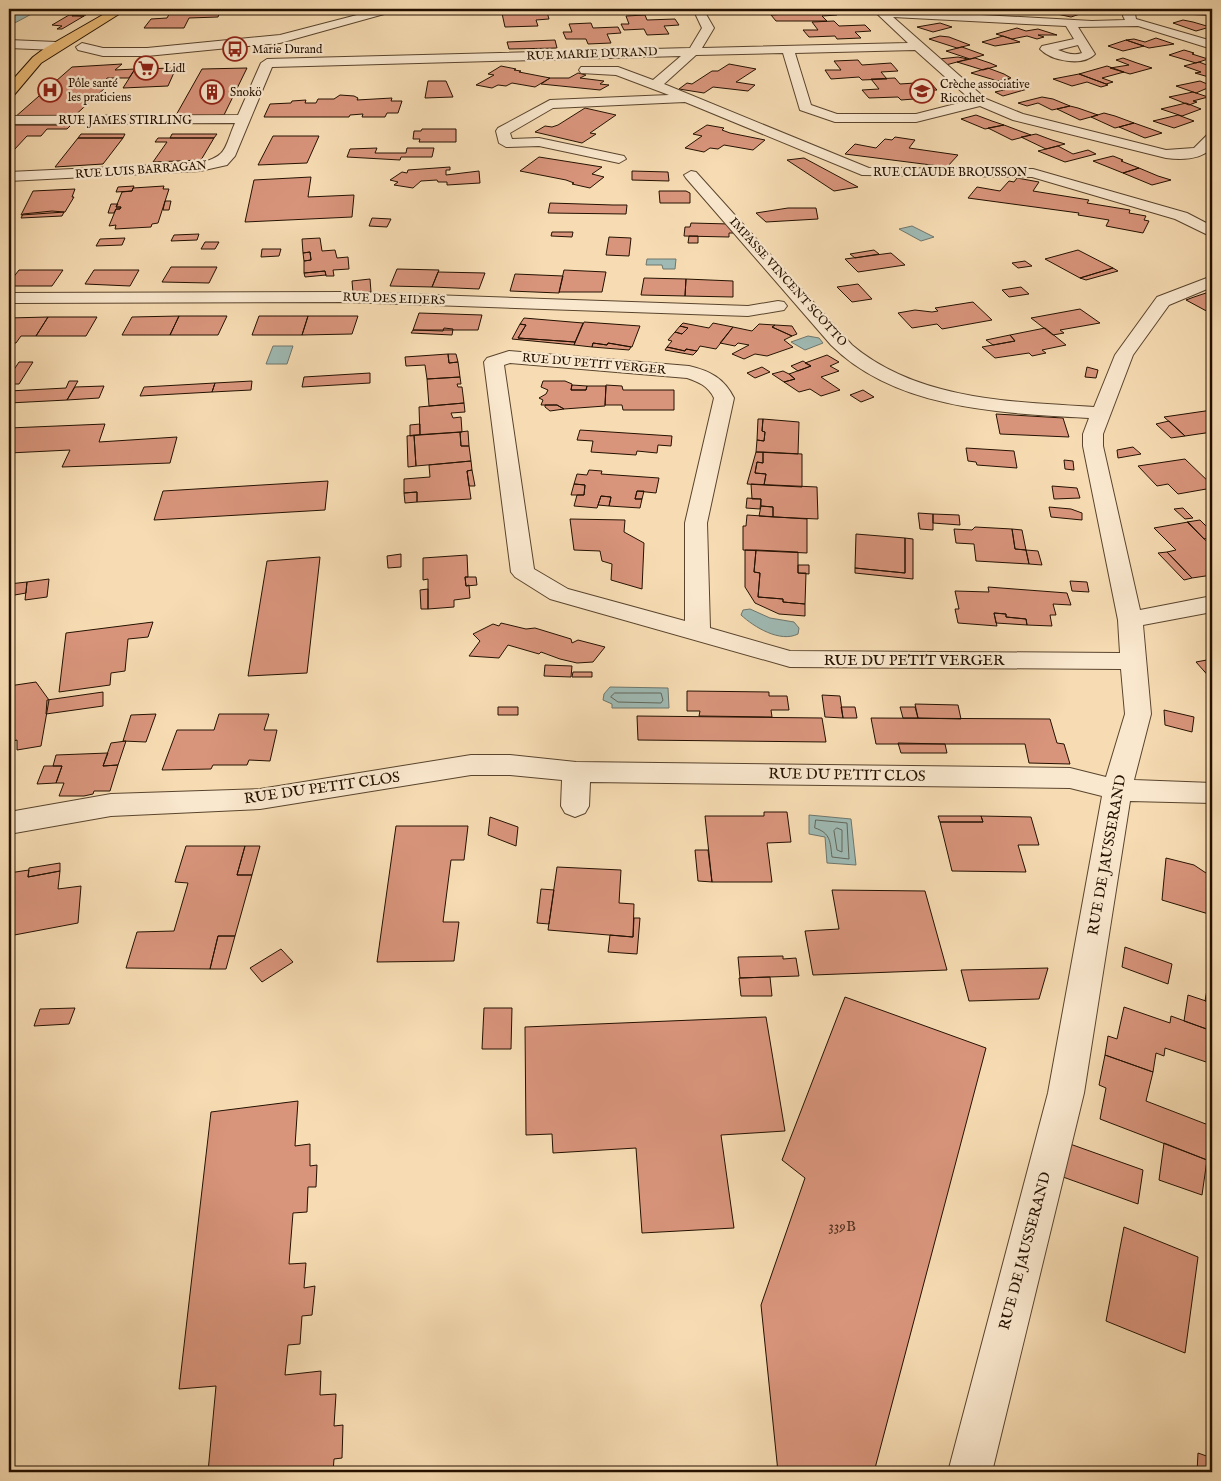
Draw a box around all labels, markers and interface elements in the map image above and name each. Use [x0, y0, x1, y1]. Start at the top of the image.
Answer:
bus stop icon: Marie Durand [222, 36, 248, 62]
place label: Marie Durand [252, 42, 323, 57]
street label: RUE MARIE DURAND [526, 44, 658, 64]
supermarket icon: Lidl [133, 55, 159, 81]
place label: Lidl [164, 61, 186, 76]
place label: Pôle santé les praticiens [68, 76, 131, 106]
hospital icon: Pôle santé les praticiens [37, 77, 63, 103]
place label: Crèche associative Ricochet [940, 77, 1030, 106]
school or university icon: Crèche associative Ricochet [909, 78, 935, 104]
building icon: Snokö [199, 79, 225, 105]
place label: Snokö [230, 85, 262, 100]
street label: RUE JAMES STIRLING [58, 113, 192, 129]
street label: RUE LUIS BARRAGAN [75, 158, 208, 182]
street label: RUE CLAUDE BROUSSON [873, 165, 1028, 180]
street label: IMPASSE VINCENT SCOTTO [726, 214, 850, 350]
street label: RUE DES EIDERS [342, 290, 446, 308]
street label: RUE DU PETIT VERGER [521, 350, 668, 378]
street label: RUE DU PETIT VERGER [824, 651, 1005, 670]
street label: RUE DU PETIT CLOS [768, 764, 926, 786]
street label: RUE DU PETIT CLOS [243, 768, 401, 808]
street label: RUE DE JAUSSERAND [1083, 773, 1131, 937]
street label: RUE DE JAUSSERAND [995, 1170, 1055, 1332]
house number: 339B [828, 1217, 856, 1236]

